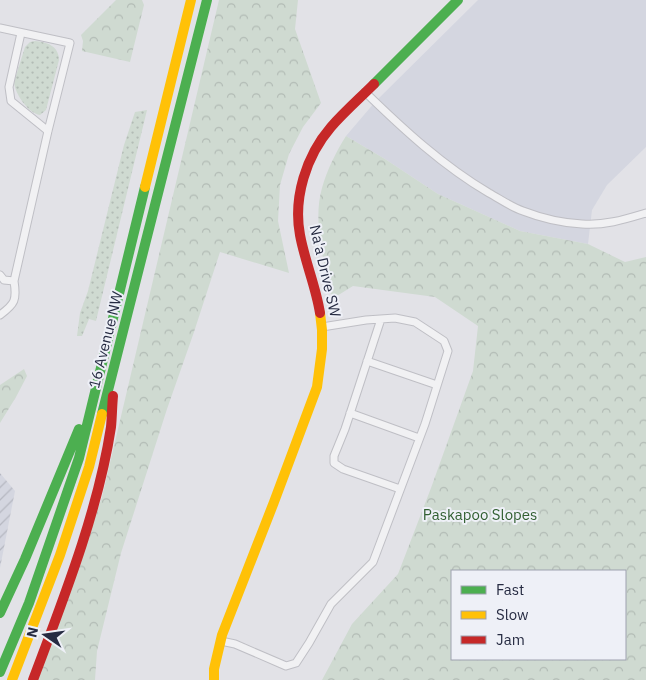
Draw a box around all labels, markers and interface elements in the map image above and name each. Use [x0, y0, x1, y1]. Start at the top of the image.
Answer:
street label: Na'a Drive SW [306, 223, 345, 319]
street label: 16 Avenue NW [84, 289, 127, 390]
park label: Paskapoo Slopes [423, 505, 537, 524]
legend [451, 570, 626, 660]
text: Fast [496, 580, 524, 599]
text: Slow [496, 605, 529, 624]
north arrow [20, 610, 70, 660]
text: N [22, 625, 42, 639]
text: Jam [496, 630, 525, 649]

